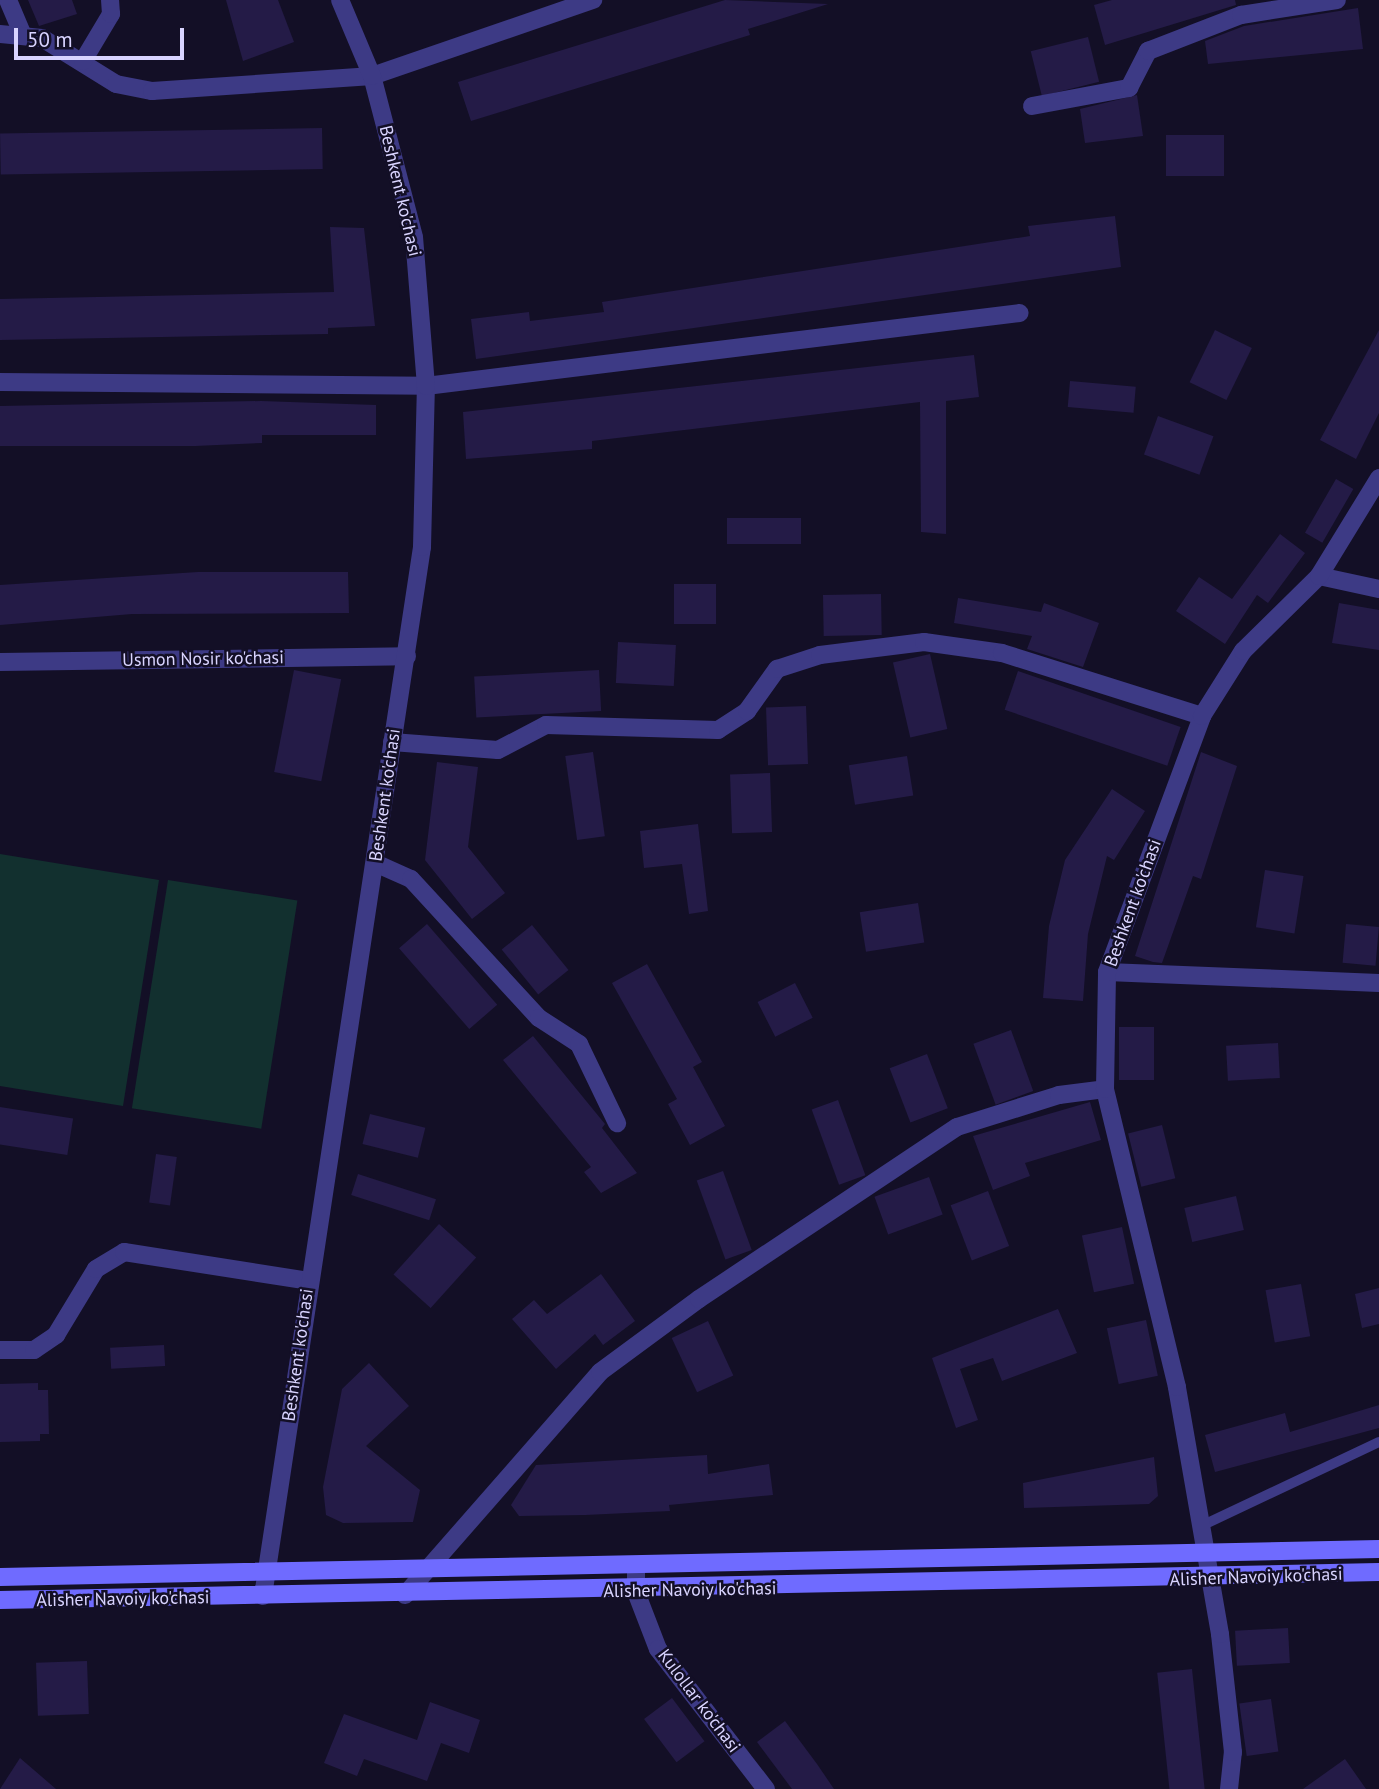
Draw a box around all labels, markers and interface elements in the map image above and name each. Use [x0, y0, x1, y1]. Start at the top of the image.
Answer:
scale bar [18, 14, 187, 58]
text: 50 m [27, 26, 73, 53]
street label: Beshkent ko'chasi [374, 123, 426, 259]
street label: Usmon Nosir ko'chasi [122, 647, 284, 671]
street label: Beshkent ko'chasi [365, 727, 405, 863]
street label: Beshkent ko'chasi [1100, 836, 1166, 970]
street label: Beshkent ko'chasi [278, 1287, 318, 1423]
street label: Alisher Navoiy ko'chasi [1169, 1563, 1343, 1591]
street label: Alisher Navoiy ko'chasi [603, 1578, 777, 1602]
street label: Alisher Navoiy ko'chasi [36, 1587, 210, 1611]
street label: Kulollar ko'chasi [653, 1645, 745, 1757]

